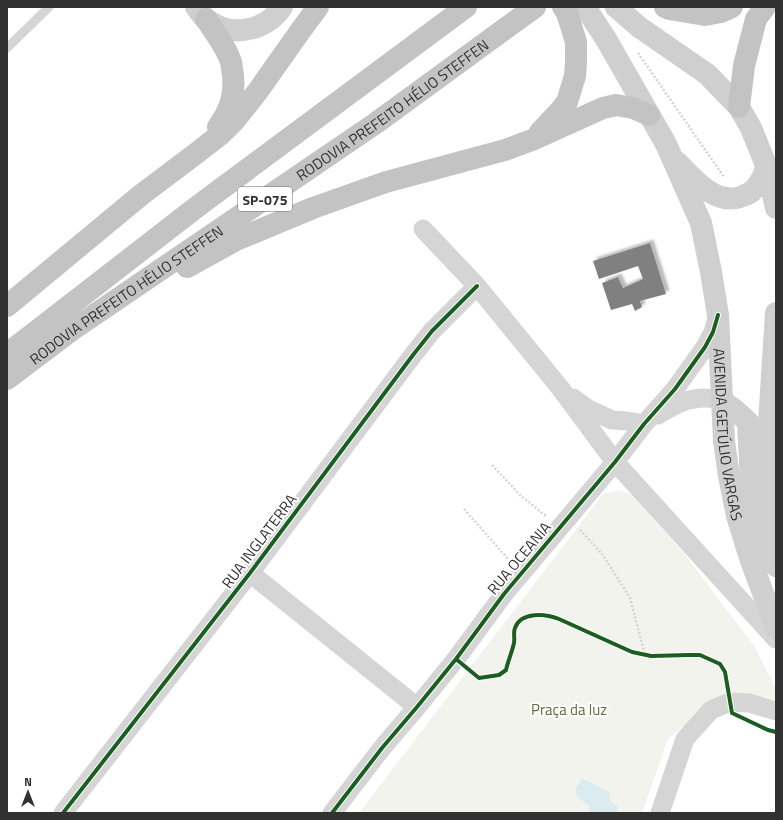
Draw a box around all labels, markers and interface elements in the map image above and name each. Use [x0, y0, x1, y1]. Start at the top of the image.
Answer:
street label: RODOVIA PREFEITO HÉLIO STEFFEN [291, 33, 493, 186]
road number: SP-075 [238, 187, 292, 211]
street label: RODOVIA PREFEITO HÉLIO STEFFEN [24, 219, 228, 370]
street label: AVENIDA GETÚLIO VARGAS [708, 348, 749, 523]
street label: RUA INGLATERRA [216, 489, 302, 593]
street label: RUA OCEANIA [482, 516, 556, 600]
park label: Praça da luz [531, 698, 607, 721]
north arrow [8, 772, 48, 812]
text: N [24, 774, 32, 790]

